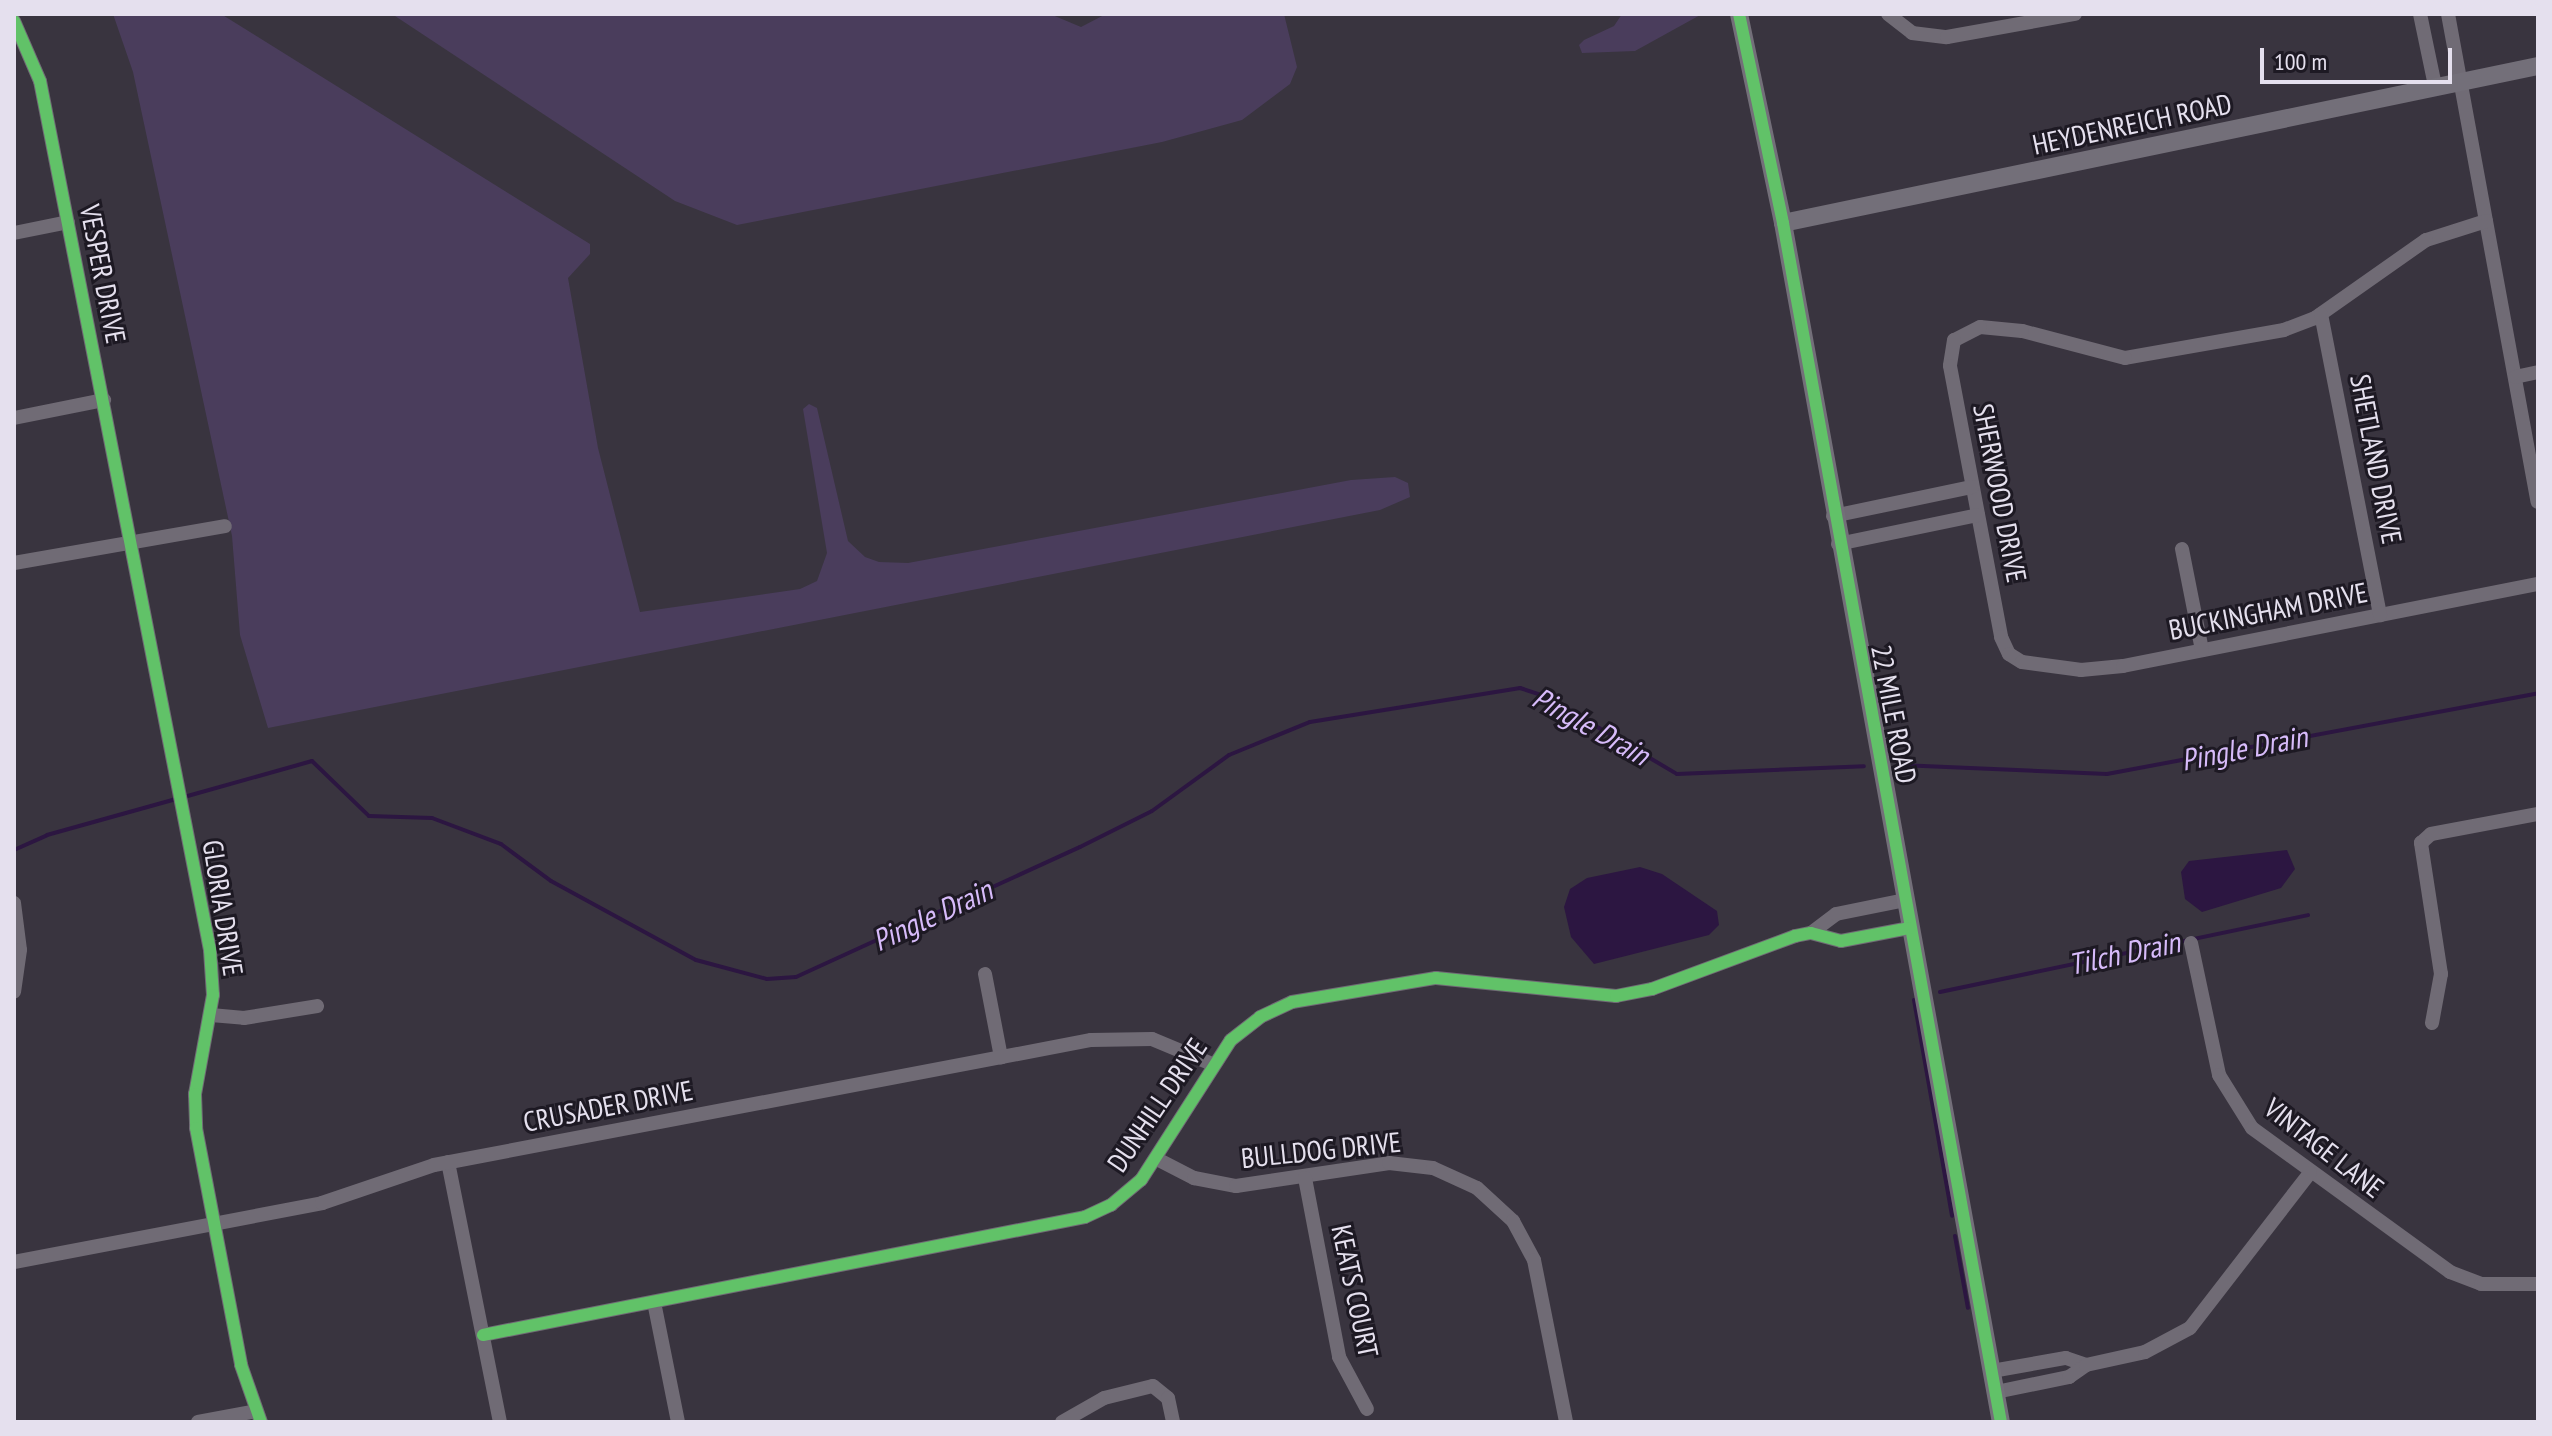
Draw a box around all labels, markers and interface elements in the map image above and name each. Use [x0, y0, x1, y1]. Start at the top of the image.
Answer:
scale bar [2264, 32, 2456, 82]
text: 100 m [2274, 46, 2327, 77]
street label: HEYDENREICH ROAD [2029, 86, 2235, 162]
street label: VESPER DRIVE [73, 202, 133, 346]
street label: SHETLAND DRIVE [2343, 371, 2409, 547]
street label: SHERWOOD DRIVE [1966, 401, 2034, 585]
street label: BUCKINGHAM DRIVE [2166, 575, 2370, 647]
street label: 22 MILE ROAD [1864, 642, 1924, 786]
water label: Pingle Drain [1526, 679, 1656, 773]
water label: Pingle Drain [2178, 718, 2310, 778]
street label: GLORIA DRIVE [196, 837, 250, 979]
water label: Pingle Drain [867, 872, 997, 958]
water label: Tilch Drain [2065, 924, 2183, 982]
street label: DUNHILL DRIVE [1100, 1031, 1214, 1179]
street label: CRUSADER DRIVE [520, 1073, 696, 1139]
street label: VINTAGE LANE [2258, 1091, 2390, 1205]
street label: BULLDOG DRIVE [1239, 1125, 1403, 1175]
street label: KEATS COURT [1325, 1222, 1385, 1360]

